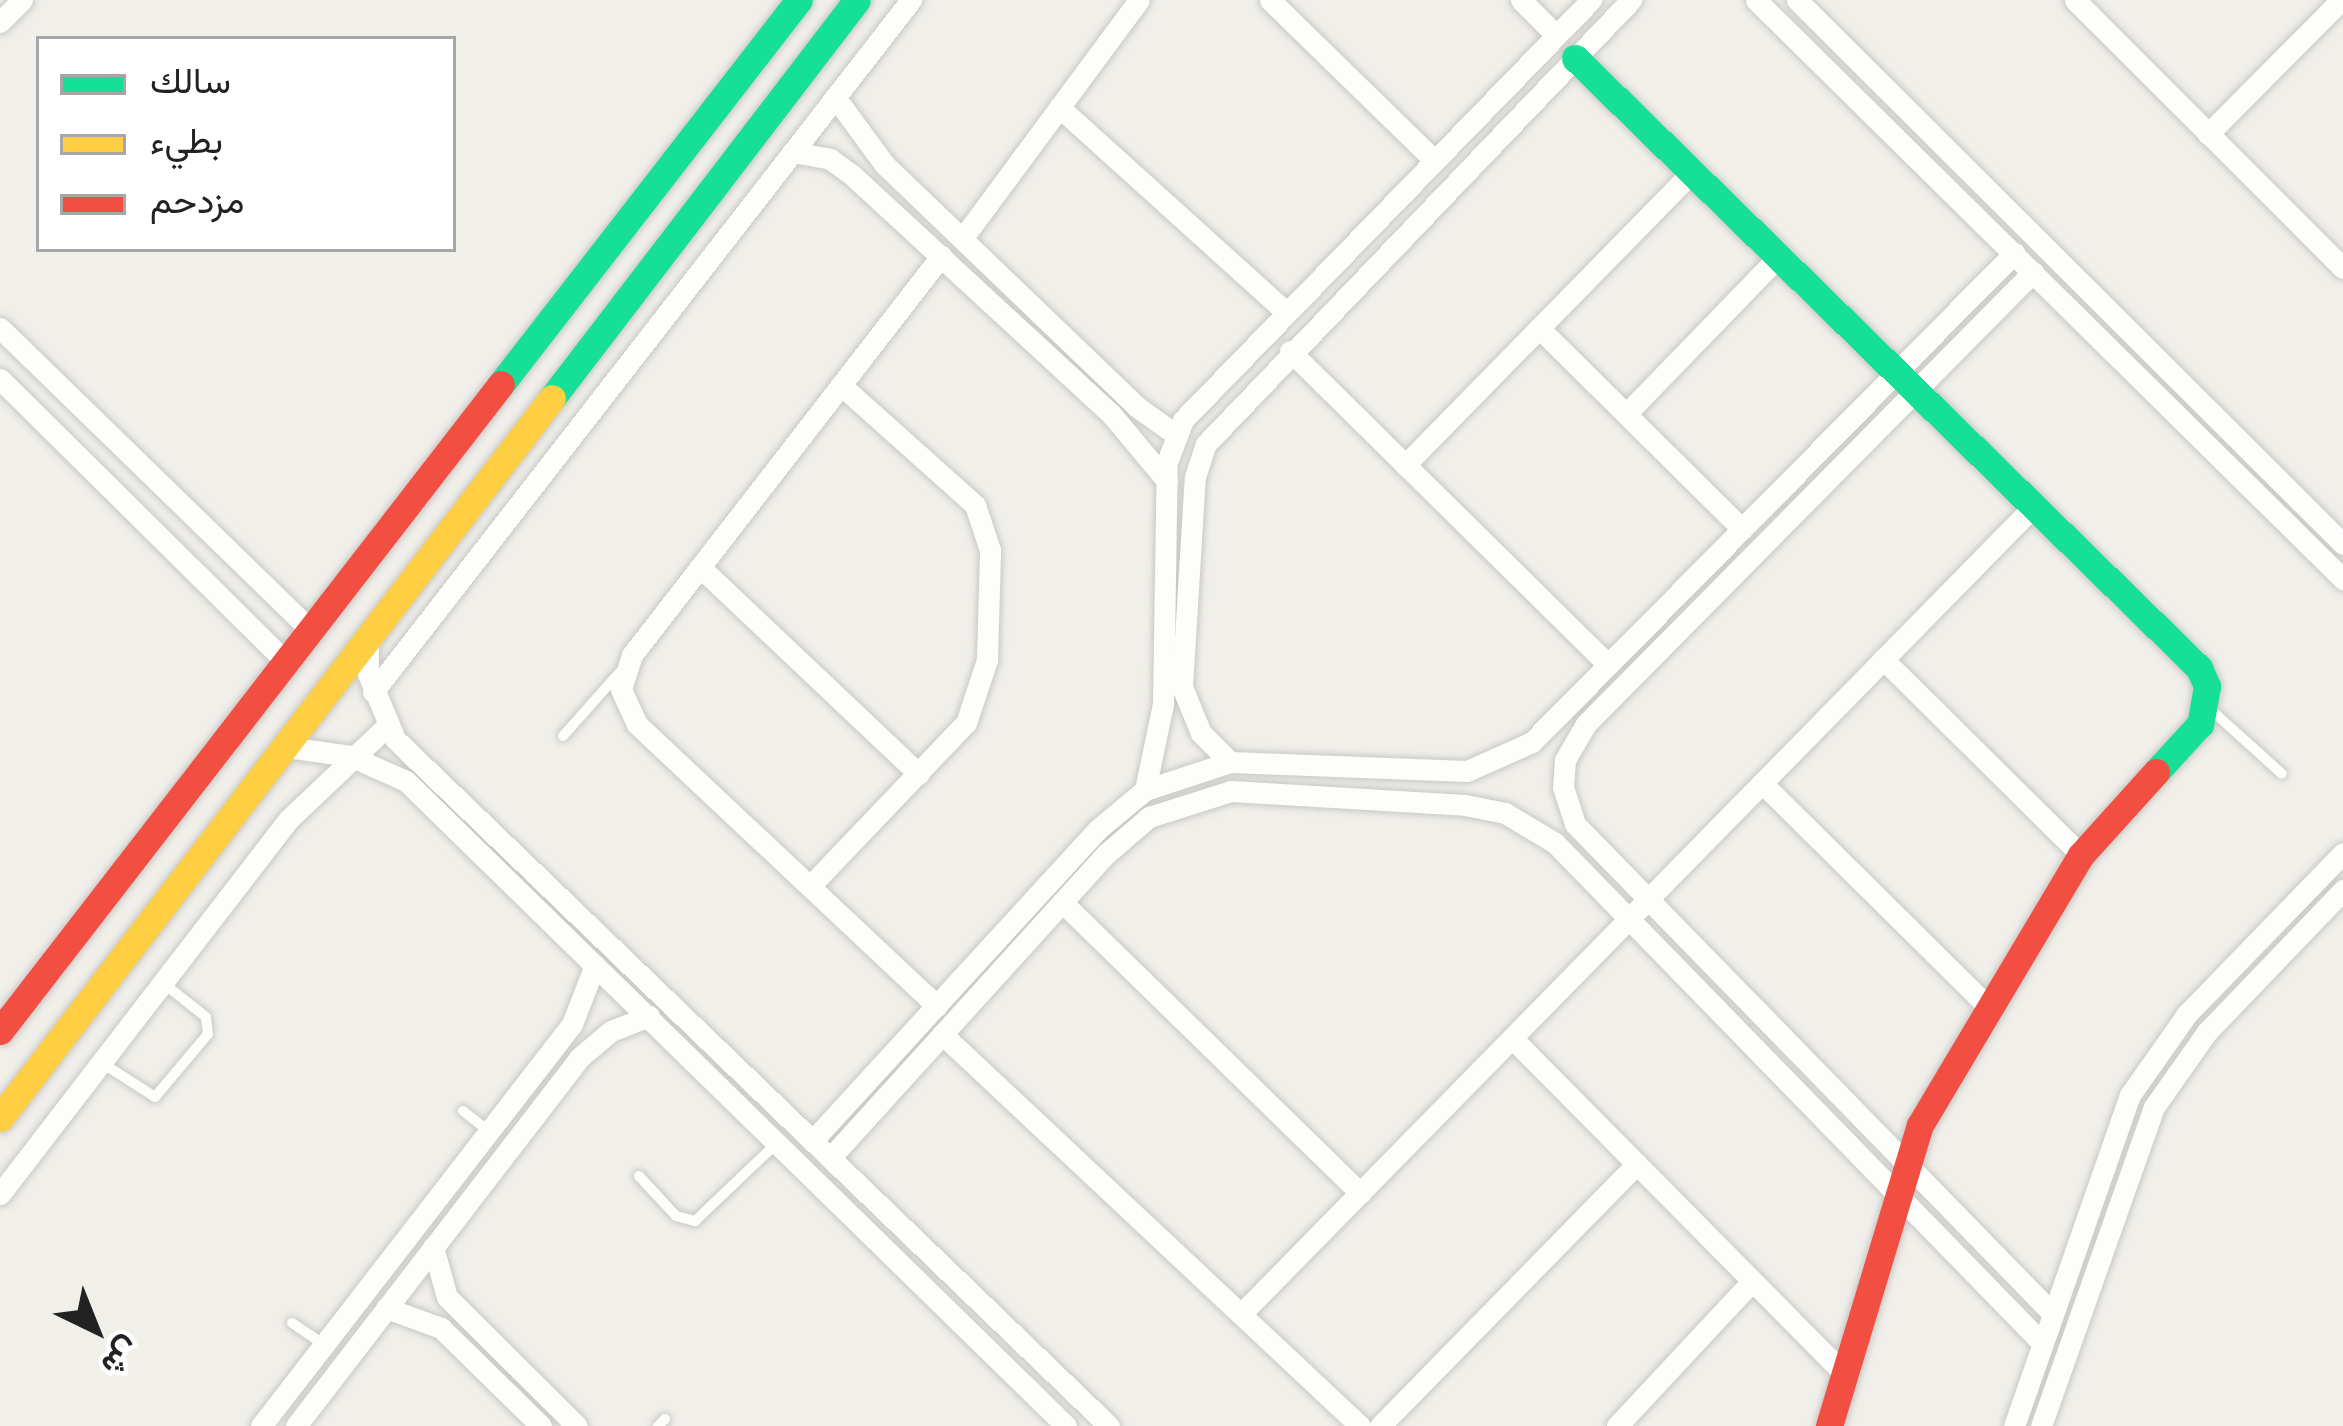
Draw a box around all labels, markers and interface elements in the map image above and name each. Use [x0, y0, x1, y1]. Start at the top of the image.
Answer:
legend [36, 36, 456, 252]
text: سالك [150, 56, 231, 107]
text: بطيء [150, 116, 223, 167]
text: مزدحم [150, 176, 244, 227]
north arrow [36, 1270, 156, 1390]
text: ش [90, 1326, 151, 1387]

